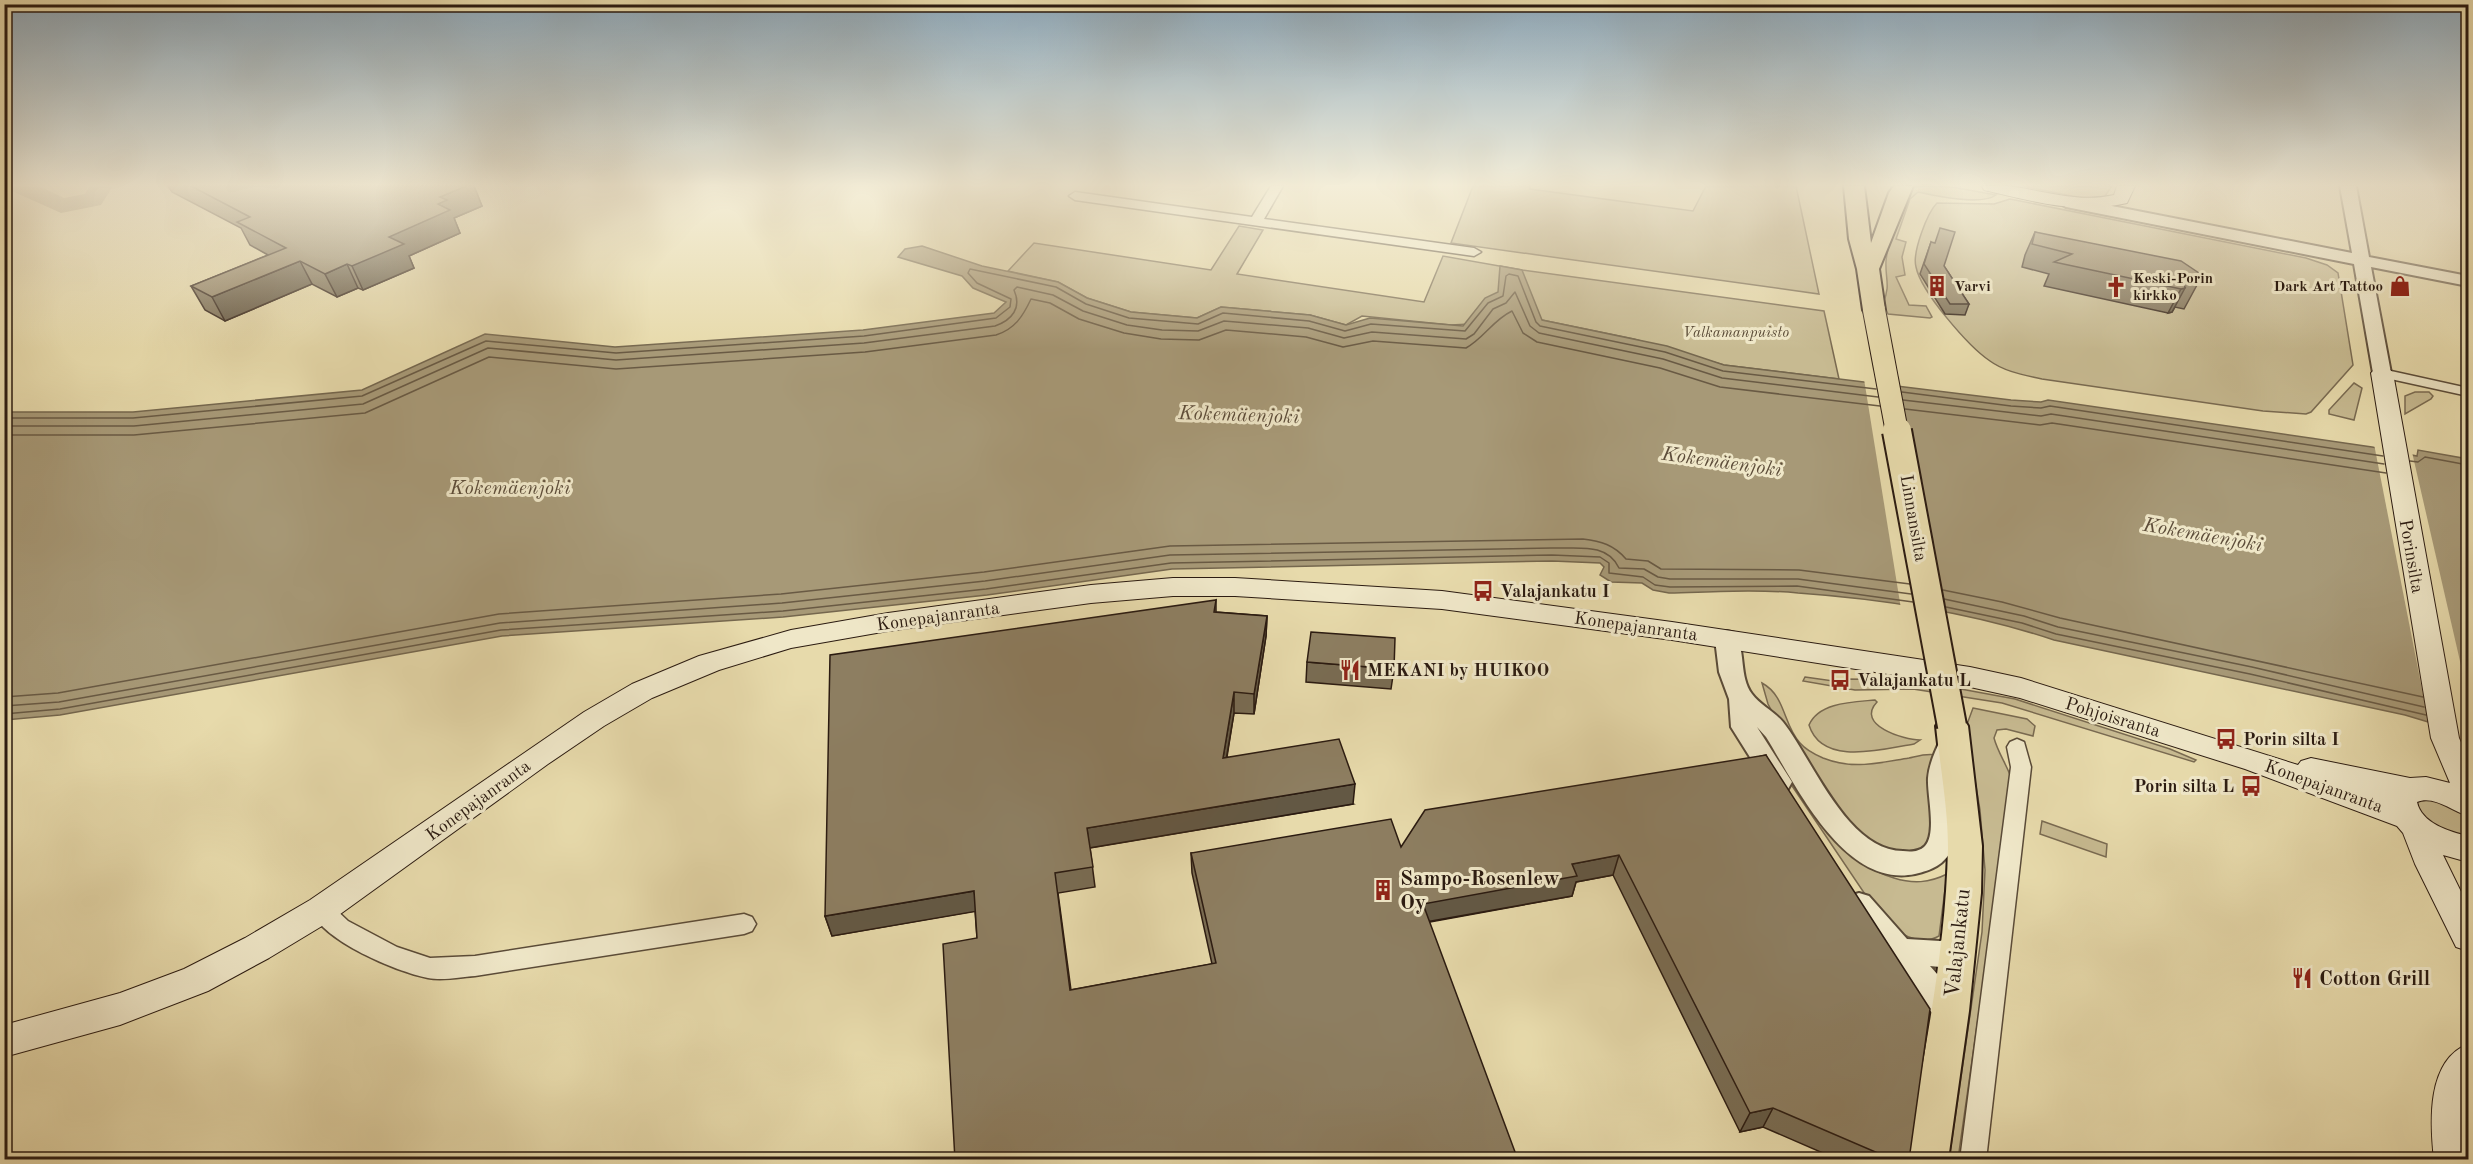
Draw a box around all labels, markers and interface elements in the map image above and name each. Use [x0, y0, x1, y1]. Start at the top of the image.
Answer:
place label: Keski-Porin kirkko [2133, 272, 2213, 304]
building icon: Varvi [1925, 274, 1949, 298]
shop icon: Dark Art Tattoo [2388, 274, 2412, 298]
church icon: Keski-Porin kirkko [2104, 275, 2128, 299]
place label: Varvi [1954, 280, 1991, 295]
place label: Dark Art Tattoo [2273, 280, 2383, 295]
park label: Valkamanpuisto [1683, 326, 1789, 341]
water label: Kokemäenjoki [1177, 404, 1300, 428]
water label: Kokemäenjoki [1659, 445, 1783, 481]
street label: Linnansilta [1897, 473, 1930, 563]
water label: Kokemäenjoki [448, 479, 571, 499]
water label: Kokemäenjoki [2140, 515, 2264, 556]
street label: Porinsilta [2396, 518, 2426, 595]
bus stop icon: Valajankatu I [1471, 579, 1495, 603]
place label: Valajankatu I [1500, 583, 1610, 601]
street label: Konepajanranta [875, 599, 1001, 635]
street label: Konepajanranta [1573, 609, 1699, 645]
restaurant icon: MEKANI by HUIKOO [1338, 658, 1362, 682]
place label: MEKANI by HUIKOO [1367, 662, 1549, 680]
bus stop icon: Valajankatu L [1828, 668, 1852, 692]
place label: Valajankatu L [1857, 672, 1971, 690]
street label: Pohjoisranta [2063, 695, 2163, 741]
bus stop icon: Porin silta I [2214, 727, 2238, 751]
place label: Porin silta I [2243, 731, 2339, 749]
street label: Konepajanranta [423, 757, 534, 845]
street label: Konepajanranta [2262, 757, 2385, 817]
bus stop icon: Porin silta L [2239, 774, 2263, 798]
place label: Porin silta L [2134, 778, 2234, 796]
place label: Sampo-Rosenlew Oy [1400, 869, 1559, 914]
building icon: Sampo-Rosenlew Oy [1371, 878, 1395, 902]
street label: Valajankatu [1942, 888, 1975, 999]
restaurant icon: Cotton Grill [2290, 966, 2314, 990]
place label: Cotton Grill [2319, 969, 2430, 990]

